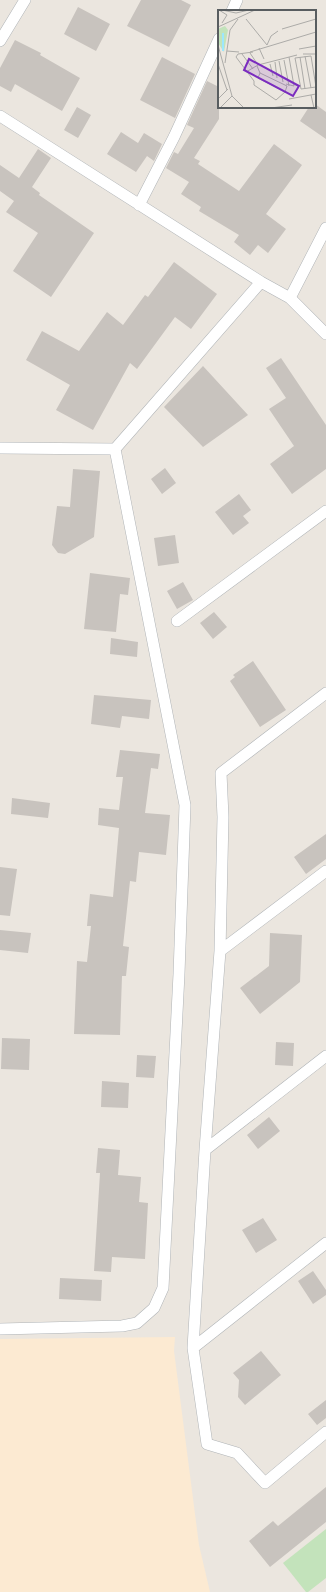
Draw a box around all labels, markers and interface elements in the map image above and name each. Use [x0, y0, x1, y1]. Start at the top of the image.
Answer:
inset map [218, 10, 316, 108]

